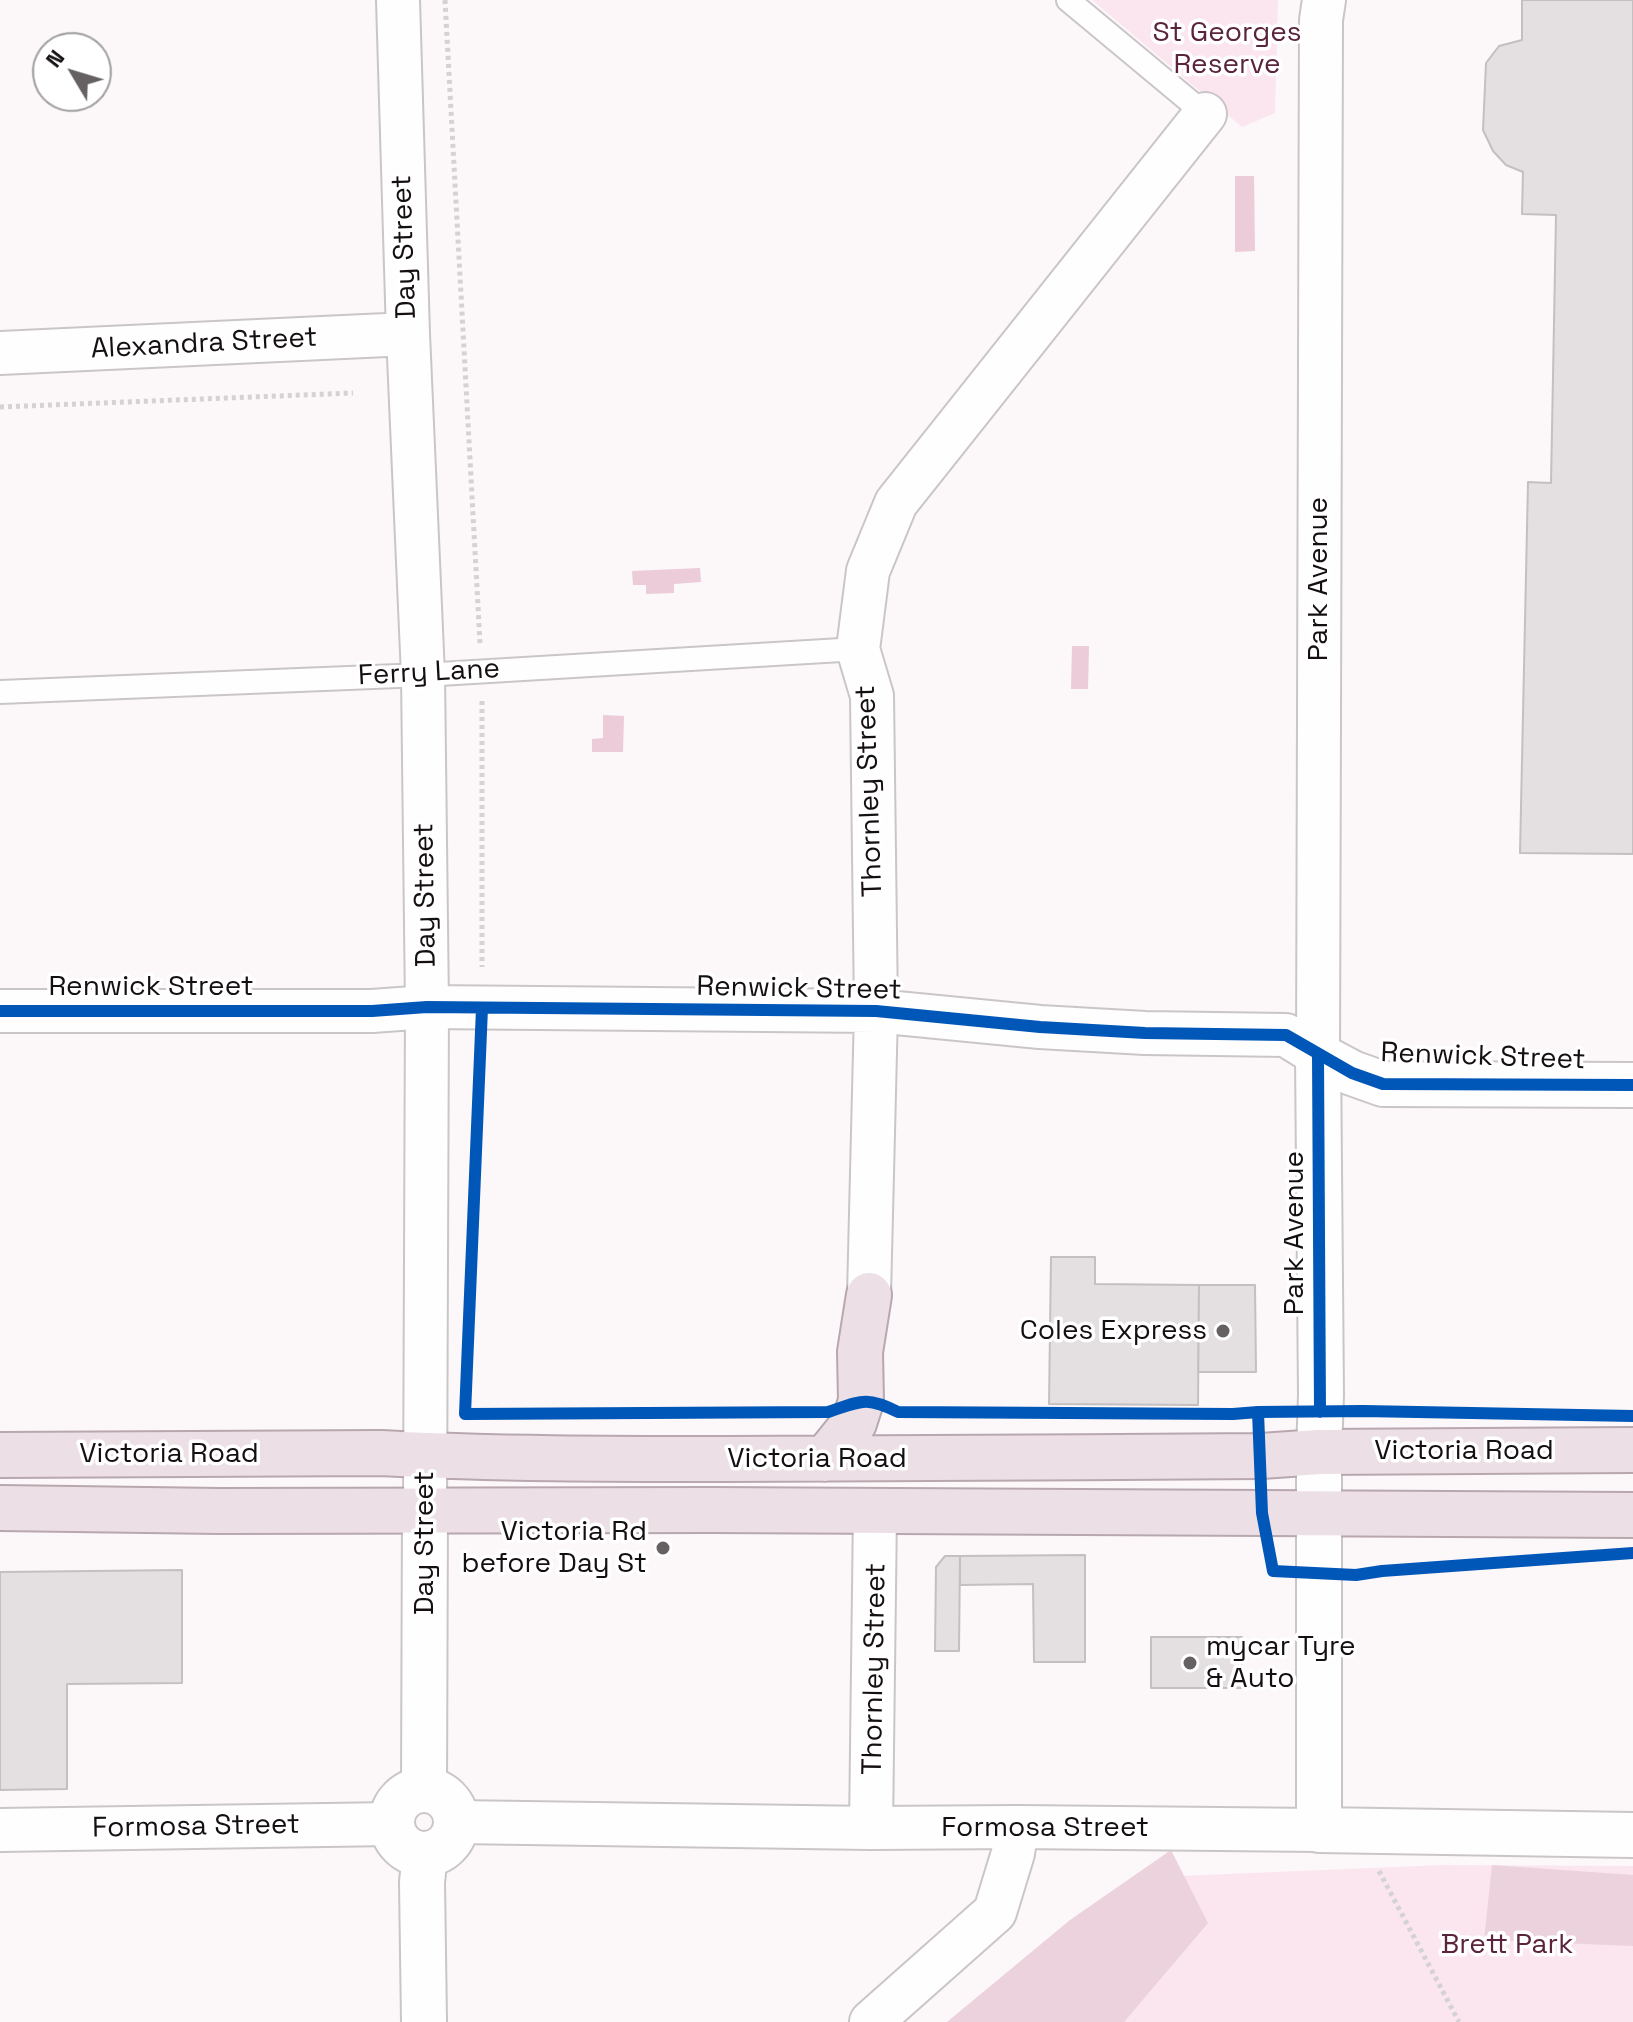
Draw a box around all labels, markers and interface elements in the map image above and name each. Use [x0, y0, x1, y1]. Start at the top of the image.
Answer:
park label: St Georges Reserve [1153, 16, 1301, 82]
north arrow [32, 32, 112, 112]
text: N [39, 44, 70, 73]
street label: Day Street [386, 174, 424, 320]
street label: Alexandra Street [90, 321, 318, 367]
street label: Park Avenue [1302, 497, 1336, 661]
street label: Ferry Lane [357, 653, 501, 693]
street label: Thornley Street [850, 684, 890, 898]
street label: Day Street [408, 823, 444, 967]
street label: Renwick Street [48, 970, 254, 1004]
street label: Renwick Street [696, 970, 902, 1008]
street label: Renwick Street [1380, 1037, 1586, 1077]
street label: Park Avenue [1278, 1151, 1312, 1315]
place label: Coles Express [1020, 1314, 1207, 1348]
marker: Coles Express [1214, 1322, 1232, 1340]
street label: Victoria Road [1374, 1434, 1554, 1468]
street label: Victoria Road [79, 1437, 259, 1471]
street label: Victoria Road [727, 1442, 907, 1476]
street label: Day Street [408, 1471, 442, 1615]
place label: Victoria Rd before Day St [461, 1515, 647, 1581]
marker: Victoria Rd before Day St [654, 1539, 672, 1557]
street label: Thornley Street [856, 1563, 894, 1775]
place label: mycar Tyre & Auto [1206, 1630, 1356, 1696]
marker: mycar Tyre & Auto [1181, 1654, 1199, 1672]
street label: Formosa Street [92, 1808, 300, 1846]
street label: Formosa Street [941, 1811, 1149, 1845]
park label: Brett Park [1441, 1928, 1573, 1962]

